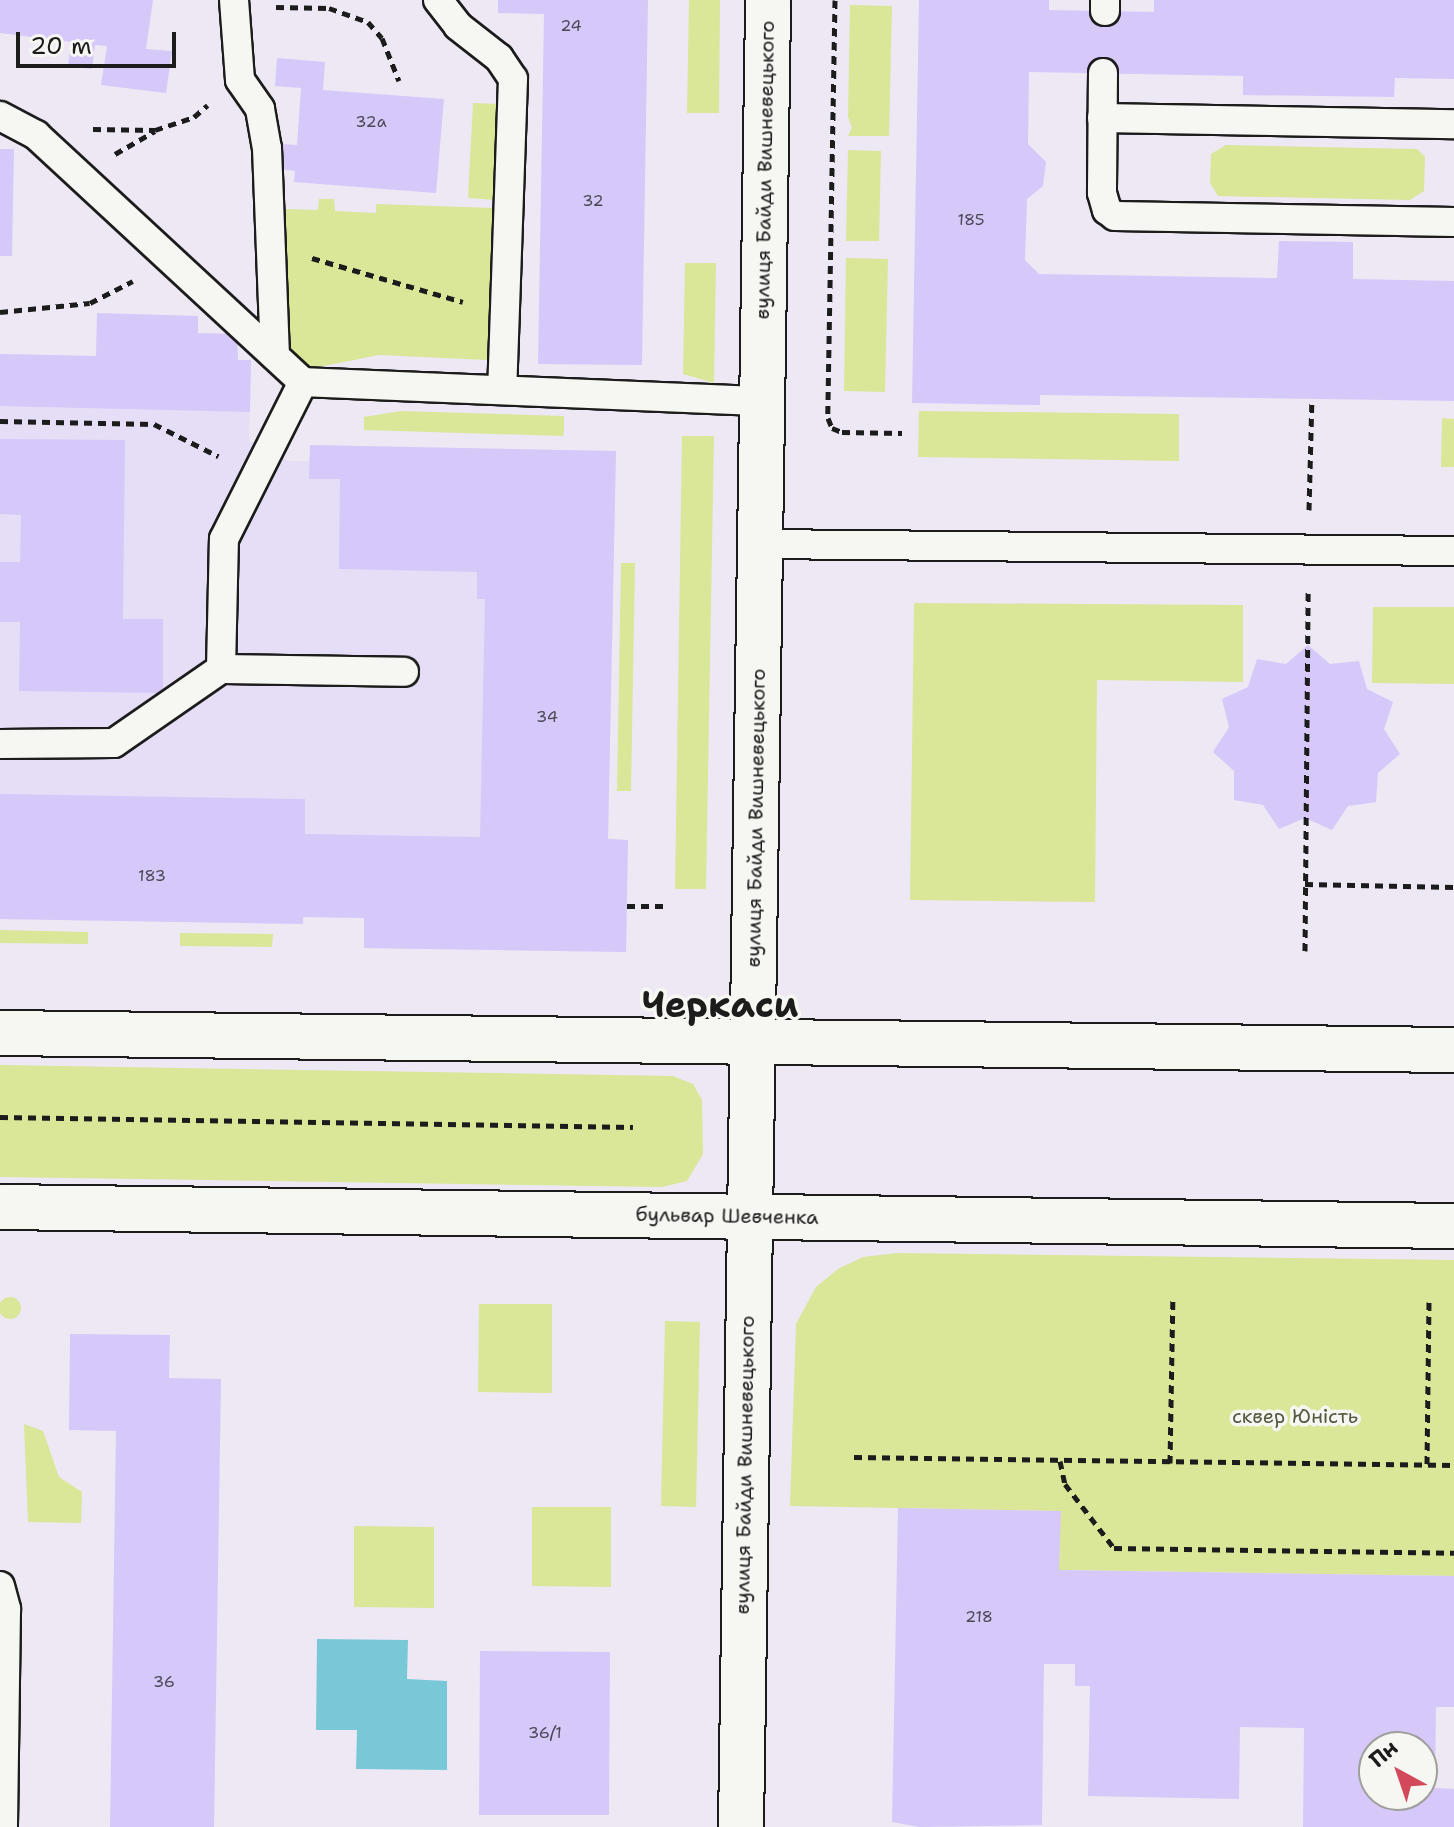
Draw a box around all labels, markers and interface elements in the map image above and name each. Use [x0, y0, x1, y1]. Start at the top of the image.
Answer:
scale bar [20, 16, 180, 66]
house number: 24 [560, 16, 582, 36]
street label: вулиця Байди Вишневецького [750, 20, 780, 320]
text: 20 m [30, 30, 92, 62]
house number: 32а [355, 112, 387, 132]
house number: 32 [582, 191, 604, 211]
house number: 185 [957, 210, 985, 230]
street label: вулиця Байди Вишневецького [741, 668, 771, 968]
house number: 34 [536, 707, 558, 727]
house number: 183 [138, 866, 166, 886]
district label: Черкаси [642, 983, 798, 1027]
street label: бульвар Шевченка [635, 1202, 819, 1230]
street label: вулиця Байди Вишневецького [730, 1315, 760, 1615]
park label: сквер Юність [1232, 1404, 1358, 1428]
house number: 218 [965, 1607, 993, 1627]
house number: 36 [153, 1672, 175, 1692]
house number: 36/1 [528, 1723, 562, 1743]
north arrow [1358, 1731, 1438, 1811]
text: Пн [1363, 1733, 1404, 1774]

